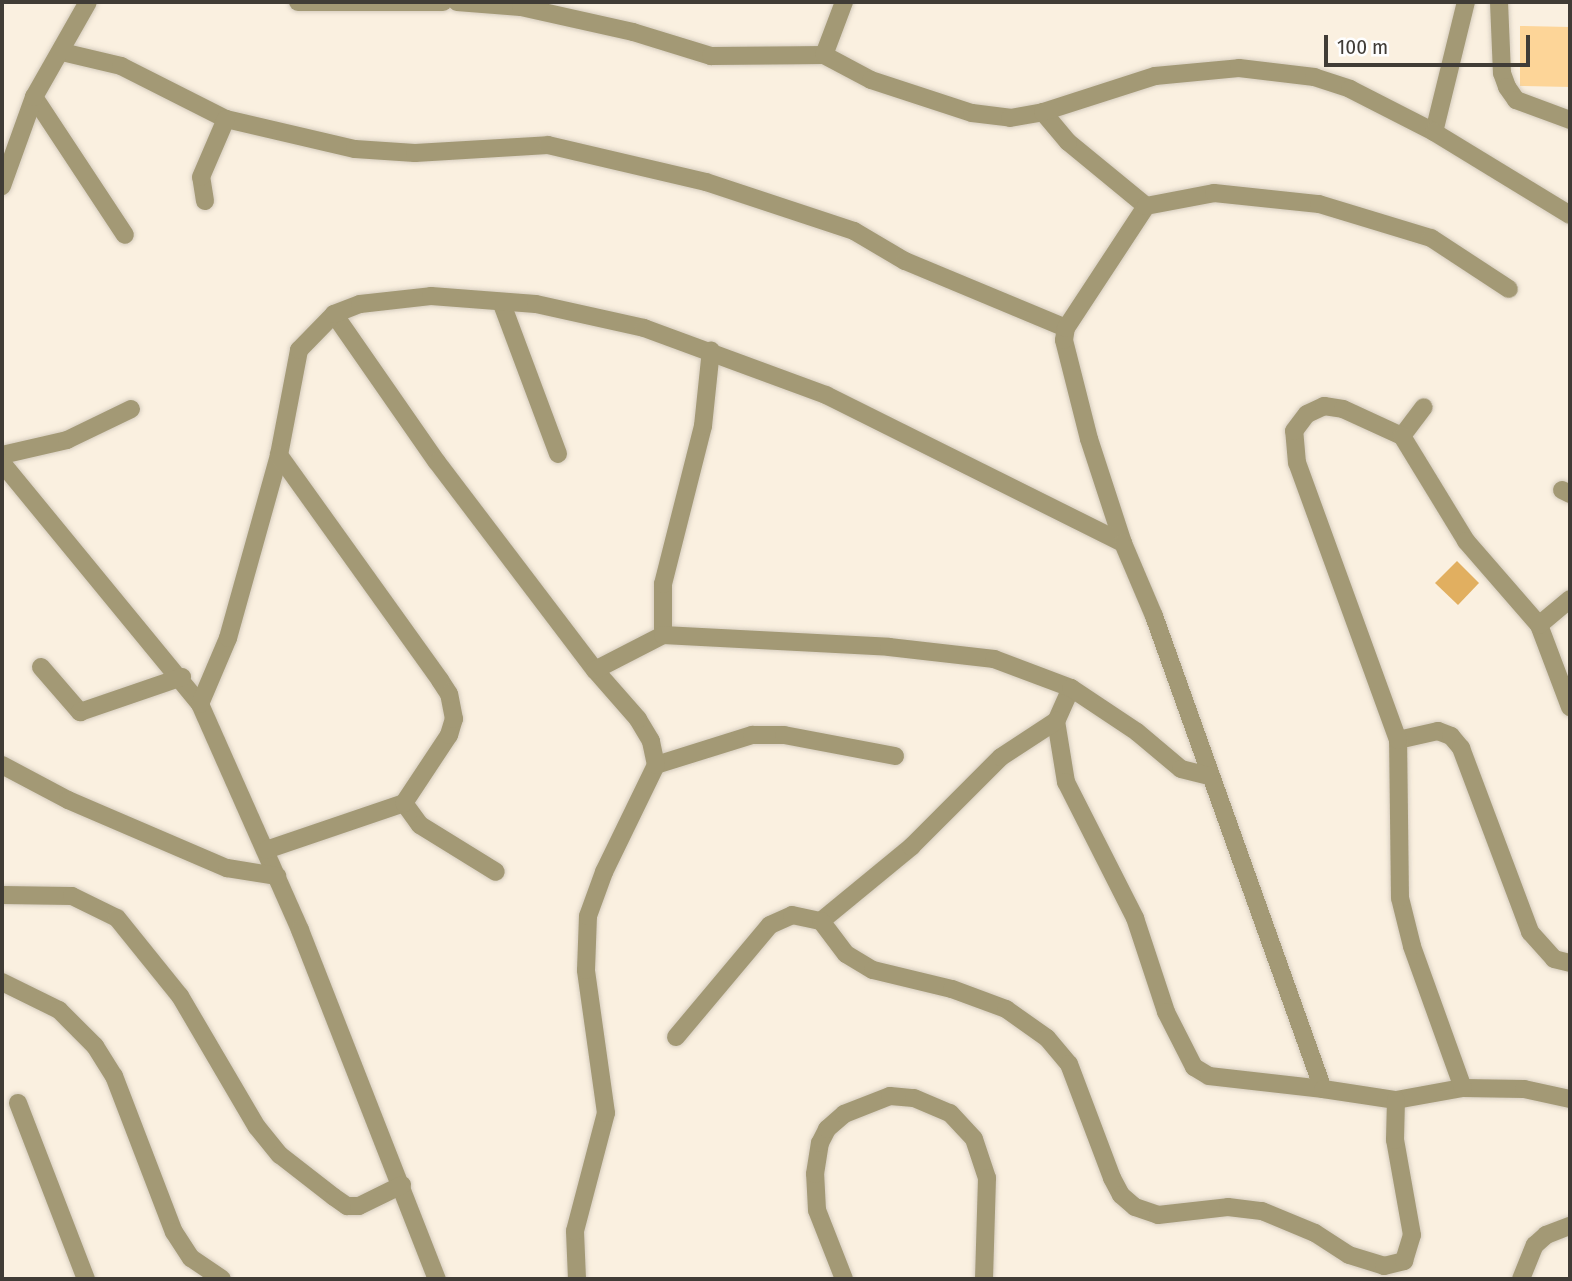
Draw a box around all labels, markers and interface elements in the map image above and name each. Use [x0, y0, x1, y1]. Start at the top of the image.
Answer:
scale bar [1327, 21, 1534, 65]
text: 100 m [1337, 34, 1388, 60]

